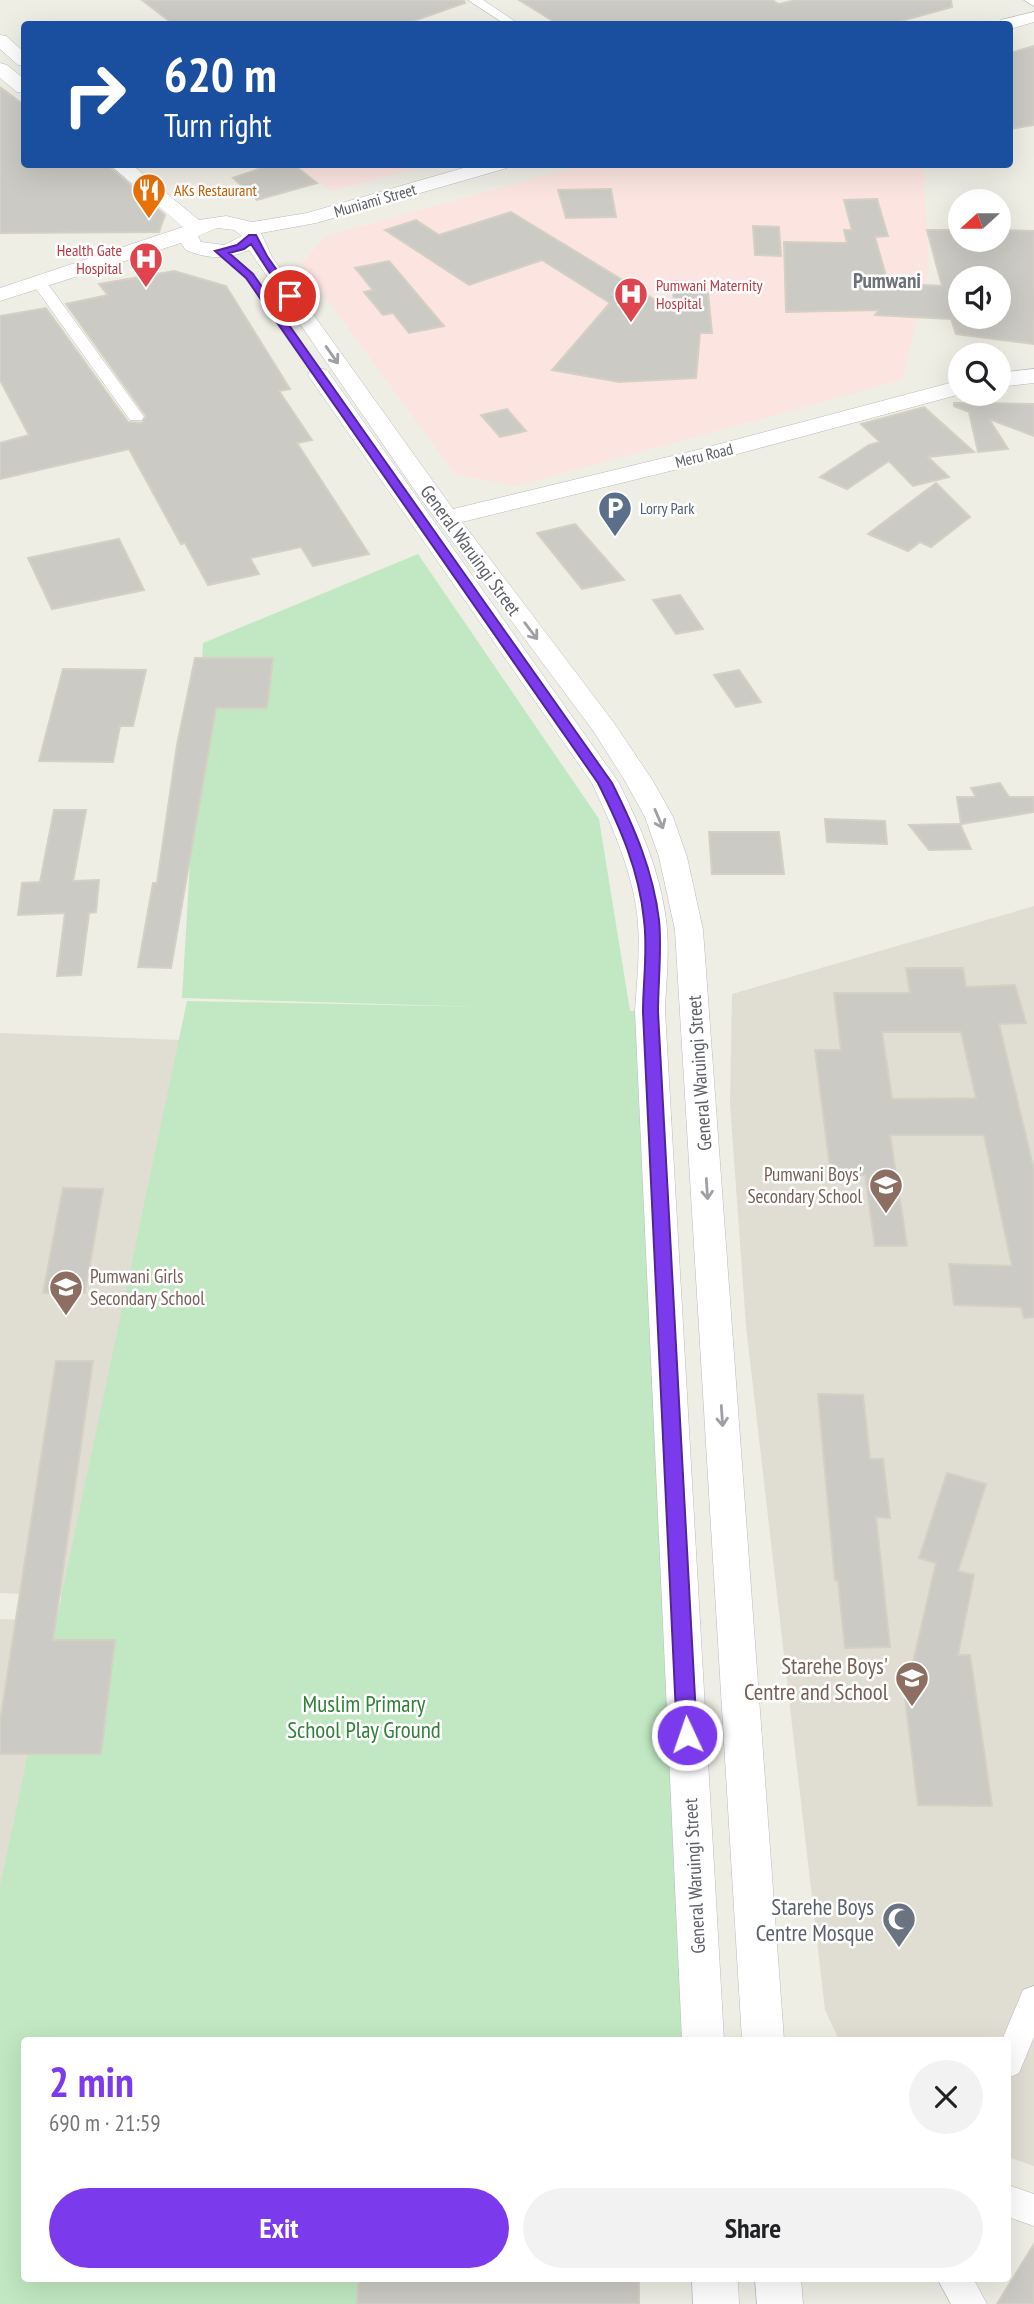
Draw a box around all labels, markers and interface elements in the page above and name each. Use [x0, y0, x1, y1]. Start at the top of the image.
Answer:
text: 620 m [164, 42, 277, 106]
icon: right [49, 49, 140, 140]
text: Turn right [164, 104, 272, 146]
restaurant icon: AKs Restaurant [130, 171, 168, 220]
street label: Muniami Street [332, 179, 419, 221]
place label: AKs Restaurant [174, 180, 258, 200]
north arrow [948, 189, 1012, 252]
map controls [948, 189, 1011, 406]
place label: Health Gate Hospital [57, 240, 122, 278]
hospital icon: Health Gate Hospital [127, 240, 165, 289]
pin [260, 266, 320, 326]
button: sound [948, 266, 1011, 329]
district label: Pumwani [853, 267, 921, 294]
hospital icon: Pumwani Maternity Hospital [612, 275, 650, 324]
place label: Pumwani Maternity Hospital [656, 275, 763, 313]
icon: arrive [271, 277, 309, 315]
button: search [948, 343, 1011, 406]
one-way arrow [325, 345, 339, 364]
street label: Meru Road [673, 438, 735, 472]
street label: General Waruingi Street [416, 480, 527, 621]
parking icon: Lorry Park [596, 489, 634, 538]
place label: Lorry Park [640, 498, 695, 518]
one-way arrow [524, 622, 539, 640]
one-way arrow [653, 808, 666, 829]
street label: General Waruingi Street [682, 994, 716, 1151]
place label: Pumwani Boys' Secondary School [747, 1162, 863, 1208]
school or university icon: Pumwani Boys' Secondary School [867, 1166, 905, 1215]
one-way arrow [700, 1177, 713, 1200]
place label: Pumwani Girls Secondary School [90, 1264, 205, 1310]
school or university icon: Pumwani Girls Secondary School [47, 1268, 85, 1317]
one-way arrow [715, 1404, 728, 1427]
place label: Starehe Boys' Centre and School [744, 1651, 889, 1706]
school or university icon: Starehe Boys' Centre and School [893, 1659, 931, 1708]
park label: Muslim Primary School Play Ground [287, 1689, 441, 1744]
position arrow [650, 1698, 724, 1772]
street label: General Waruingi Street [678, 1797, 710, 1954]
place label: Starehe Boys Centre Mosque [756, 1892, 874, 1947]
mosque icon: Starehe Boys Centre Mosque [880, 1900, 918, 1949]
text: 2 min [49, 2054, 134, 2109]
button: close [909, 2060, 983, 2134]
text: 690 m · 21:59 [49, 2108, 161, 2137]
button: Exit [49, 2188, 509, 2268]
button: Share [523, 2188, 983, 2268]

